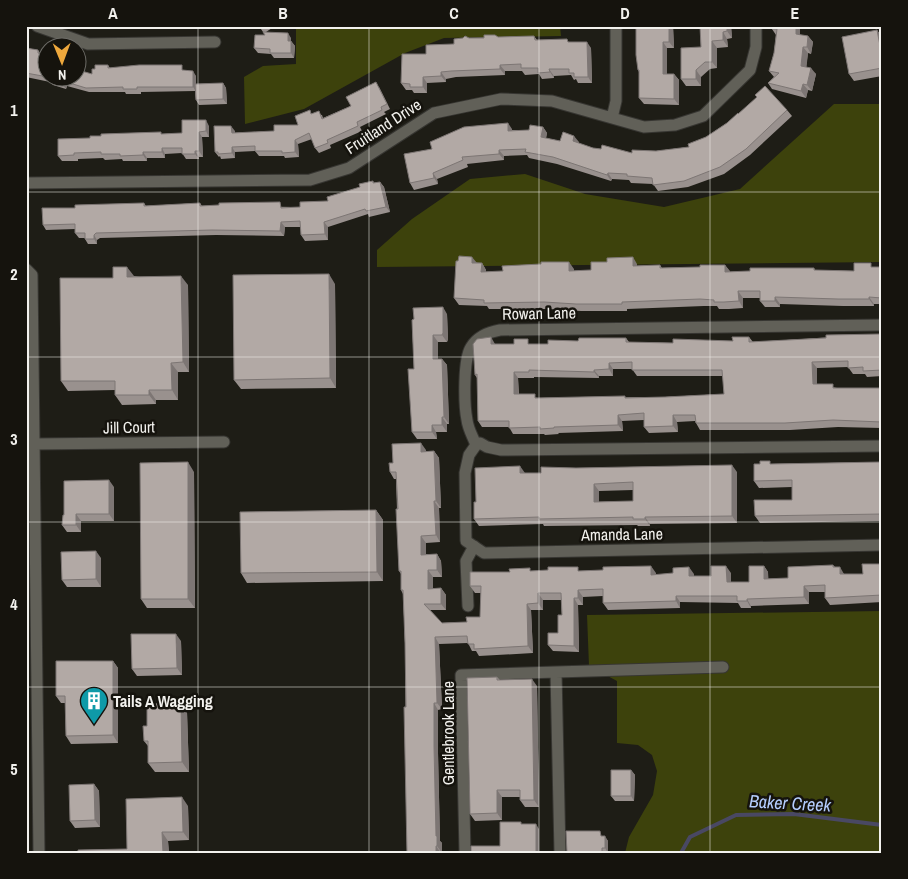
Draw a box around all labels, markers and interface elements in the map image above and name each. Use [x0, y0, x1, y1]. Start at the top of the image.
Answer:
text: A [108, 2, 118, 24]
text: B [278, 2, 288, 24]
text: C [449, 2, 459, 24]
text: D [620, 2, 630, 24]
text: E [791, 2, 800, 24]
north arrow [38, 38, 88, 88]
text: N [58, 66, 67, 84]
street label: Fruitland Drive [341, 93, 425, 159]
text: 1 [10, 99, 18, 121]
text: 2 [10, 263, 18, 285]
street label: Rowan Lane [502, 301, 576, 325]
street label: Jill Court [103, 416, 155, 438]
text: 3 [10, 428, 18, 450]
street label: Amanda Lane [580, 522, 663, 546]
text: 4 [10, 593, 18, 615]
street label: Gentlebrook Lane [437, 681, 459, 785]
building icon: Tails A Wagging [79, 686, 109, 725]
place label: Tails A Wagging [113, 690, 213, 712]
text: 5 [10, 758, 18, 780]
water label: Baker Creek [748, 788, 832, 818]

